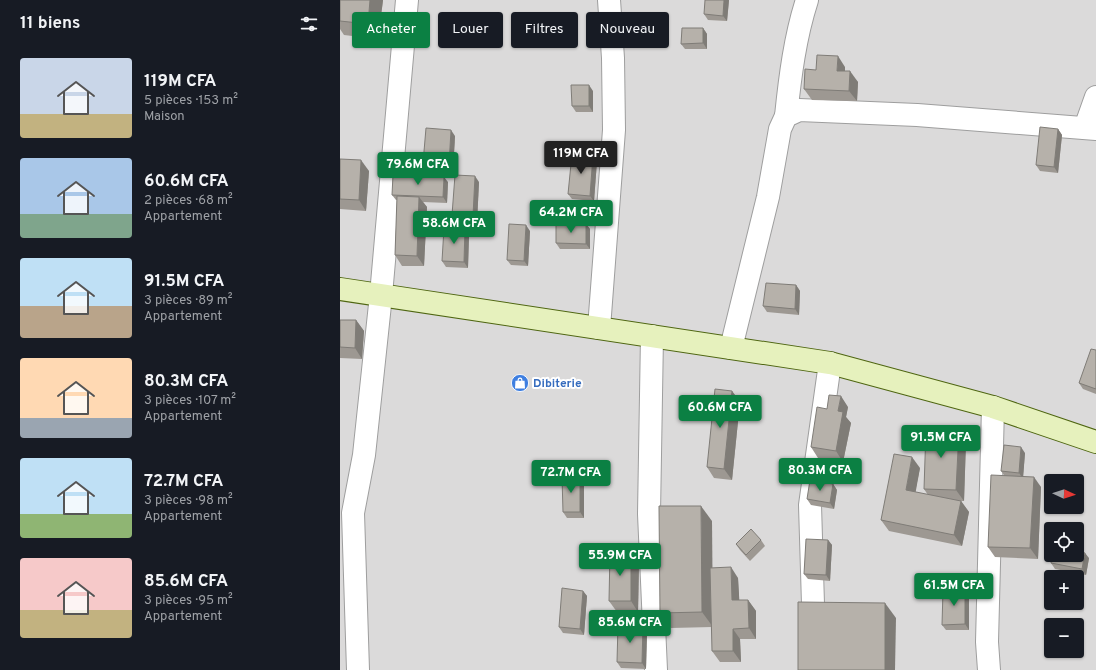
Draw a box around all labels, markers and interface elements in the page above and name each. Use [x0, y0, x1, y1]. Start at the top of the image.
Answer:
chip: Acheter [352, 12, 430, 48]
chip: Louer [438, 12, 503, 48]
chip: Filtres [511, 12, 578, 48]
chip: Nouveau [586, 12, 669, 48]
text: 11 biens [20, 13, 80, 35]
icon: filters [298, 13, 320, 35]
text: 119M CFA [144, 71, 217, 93]
icon: home [52, 74, 100, 122]
text: 5 pièces · 153 m² [144, 93, 238, 109]
text: Maison [144, 109, 185, 125]
pin: 119M CFA [540, 141, 622, 175]
text: 119M CFA [553, 146, 609, 162]
pin: 79.6M CFA [372, 152, 464, 186]
text: 79.6M CFA [386, 157, 450, 173]
text: 60.6M CFA [144, 171, 229, 193]
icon: home [52, 174, 100, 222]
text: 2 pièces · 68 m² [144, 193, 233, 209]
pin: 64.2M CFA [525, 200, 617, 234]
text: 64.2M CFA [539, 205, 603, 221]
text: Appartement [144, 209, 222, 225]
pin: 58.6M CFA [408, 211, 500, 245]
text: 58.6M CFA [422, 216, 486, 232]
text: 91.5M CFA [144, 271, 224, 293]
icon: home [52, 274, 100, 322]
text: 3 pièces · 89 m² [144, 293, 232, 309]
text: Appartement [144, 309, 222, 325]
text: 80.3M CFA [144, 371, 228, 393]
shop icon: Dibiterie [510, 373, 530, 393]
icon: home [52, 374, 100, 422]
place label: Dibiterie [533, 376, 582, 392]
text: 3 pièces · 107 m² [144, 393, 236, 409]
pin: 60.6M CFA [674, 395, 766, 429]
text: 60.6M CFA [688, 400, 752, 416]
text: Appartement [144, 409, 222, 425]
pin: 91.5M CFA [895, 425, 987, 459]
text: 91.5M CFA [910, 430, 972, 446]
pin: 80.3M CFA [774, 458, 866, 492]
pin: 72.7M CFA [525, 460, 617, 494]
text: 80.3M CFA [788, 463, 852, 479]
text: 72.7M CFA [541, 465, 601, 481]
text: 72.7M CFA [144, 471, 224, 493]
icon: home [52, 474, 100, 522]
north arrow [1044, 474, 1084, 514]
map controls [1044, 474, 1084, 658]
text: 3 pièces · 98 m² [144, 493, 233, 509]
text: Appartement [144, 509, 222, 525]
button: locate [1044, 522, 1084, 562]
pin: 55.9M CFA [574, 543, 666, 577]
text: 55.9M CFA [588, 548, 652, 564]
button: + [1044, 570, 1084, 610]
text: 85.6M CFA [144, 571, 228, 593]
pin: 61.5M CFA [908, 573, 1000, 607]
icon: home [52, 574, 100, 622]
text: 61.5M CFA [923, 578, 985, 594]
text: 3 pièces · 95 m² [144, 593, 233, 609]
text: Appartement [144, 609, 222, 625]
pin: 85.6M CFA [584, 610, 676, 644]
text: 85.6M CFA [598, 615, 662, 631]
button: − [1044, 618, 1084, 658]

